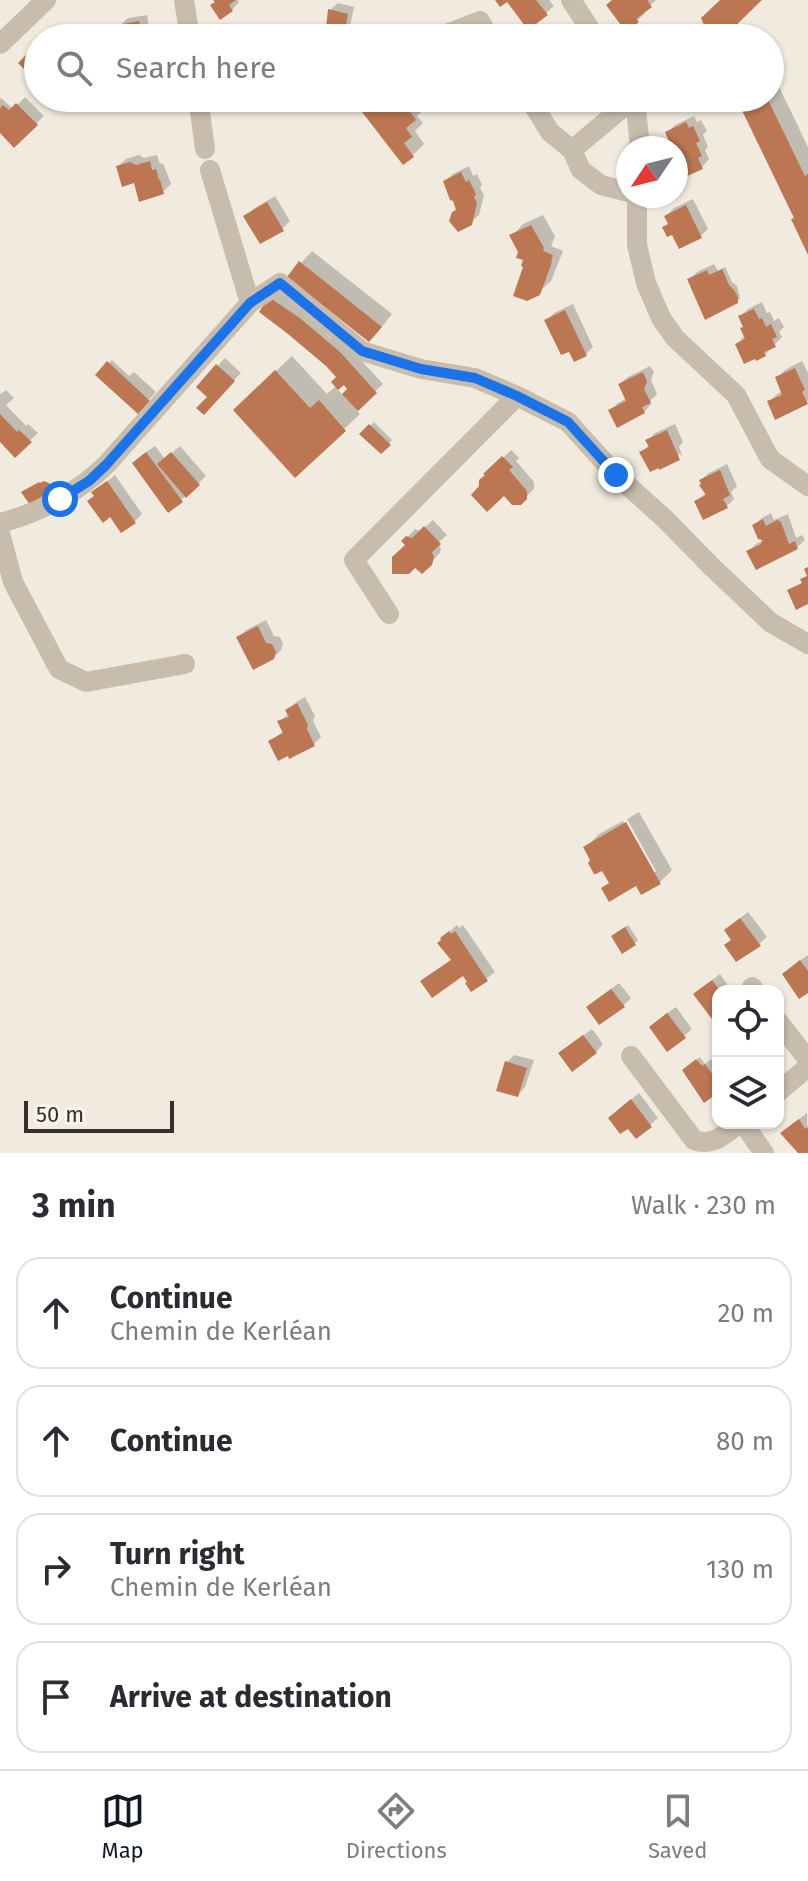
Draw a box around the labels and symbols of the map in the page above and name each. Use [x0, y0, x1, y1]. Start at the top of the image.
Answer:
north arrow [616, 136, 688, 208]
route end [598, 457, 634, 493]
route start [42, 481, 78, 517]
scale bar [24, 1097, 174, 1133]

